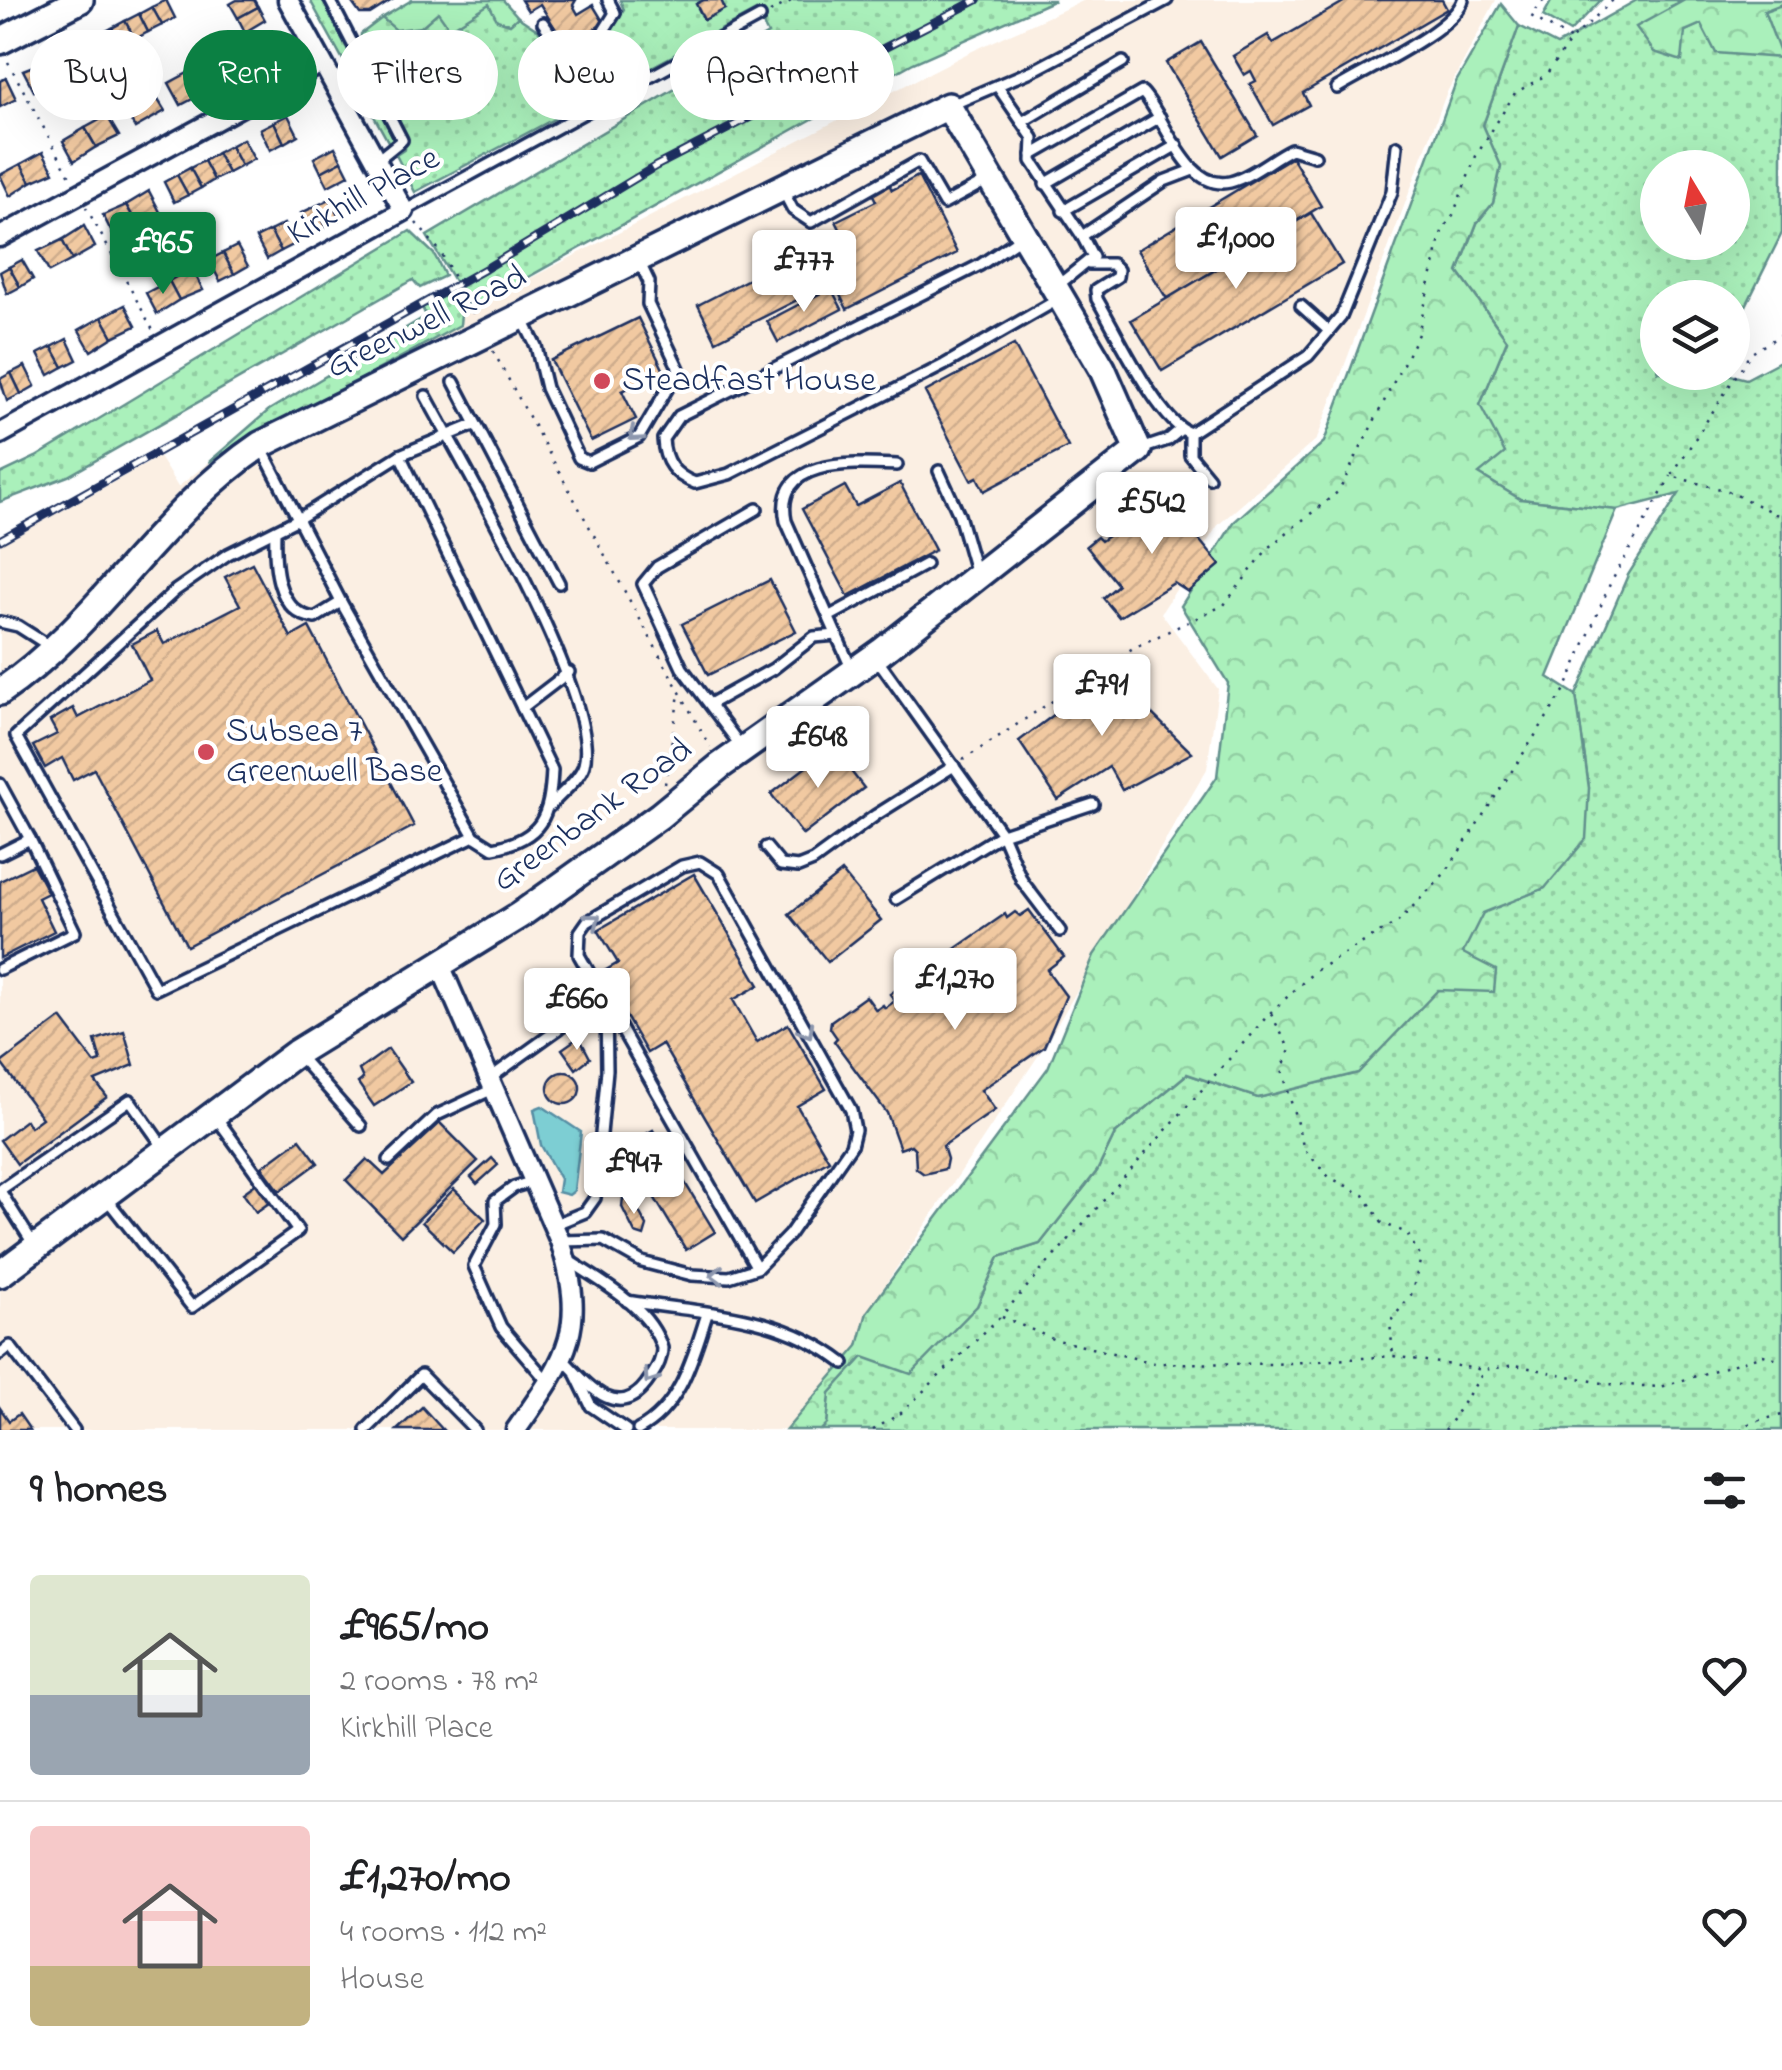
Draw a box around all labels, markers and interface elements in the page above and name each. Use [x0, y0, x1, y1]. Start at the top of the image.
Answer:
chip: Buy [30, 30, 163, 120]
chip: Rent [183, 30, 317, 120]
chip: Filters [337, 30, 498, 120]
chip: New [518, 30, 650, 120]
chip: Apartment [670, 30, 894, 120]
street label: Kirkhill Place [279, 134, 450, 260]
north arrow [1640, 150, 1750, 260]
map controls [1640, 150, 1750, 390]
pin: £1,000 [1155, 207, 1317, 292]
pin: £965 [104, 212, 222, 297]
text: £1,000 [1197, 216, 1275, 263]
text: £965 [132, 221, 194, 268]
pin: £777 [745, 230, 863, 315]
text: £777 [774, 239, 834, 286]
street label: Greenwell Road [318, 253, 536, 393]
button: layers [1640, 280, 1750, 390]
place label: Steadfast House [622, 356, 876, 407]
marker: Steadfast House [591, 370, 613, 392]
one-way arrow [628, 423, 646, 441]
pin: £542 [1093, 472, 1211, 557]
text: £542 [1118, 481, 1186, 528]
pin: £791 [1043, 654, 1161, 739]
text: £791 [1075, 663, 1129, 710]
pin: £648 [759, 706, 877, 791]
place label: Subsea 7 Greenwell Base [226, 707, 443, 798]
text: £648 [788, 715, 848, 762]
street label: Greenbank Road [482, 726, 704, 906]
marker: Subsea 7 Greenwell Base [195, 741, 217, 763]
one-way arrow [583, 915, 601, 932]
pin: £1,270 [874, 948, 1036, 1033]
text: £1,270 [916, 957, 994, 1004]
pin: £660 [518, 968, 636, 1053]
text: £660 [546, 977, 608, 1024]
one-way arrow [794, 1020, 814, 1038]
pin: £947 [575, 1132, 693, 1217]
text: £947 [606, 1141, 662, 1188]
one-way arrow [708, 1265, 724, 1286]
one-way arrow [643, 1366, 662, 1384]
text: 9 homes [30, 1460, 168, 1521]
icon: filters [1697, 1463, 1752, 1518]
text: £965/mo [340, 1598, 489, 1659]
icon: home [110, 1615, 230, 1735]
icon: heart [1697, 1648, 1752, 1703]
text: 2 rooms · 78 m² [340, 1659, 539, 1706]
text: Kirkhill Place [340, 1706, 493, 1753]
text: £1,270/mo [340, 1849, 511, 1910]
icon: home [110, 1866, 230, 1986]
icon: heart [1697, 1899, 1752, 1954]
text: 4 rooms · 112 m² [340, 1910, 547, 1957]
text: House [340, 1957, 424, 2004]

